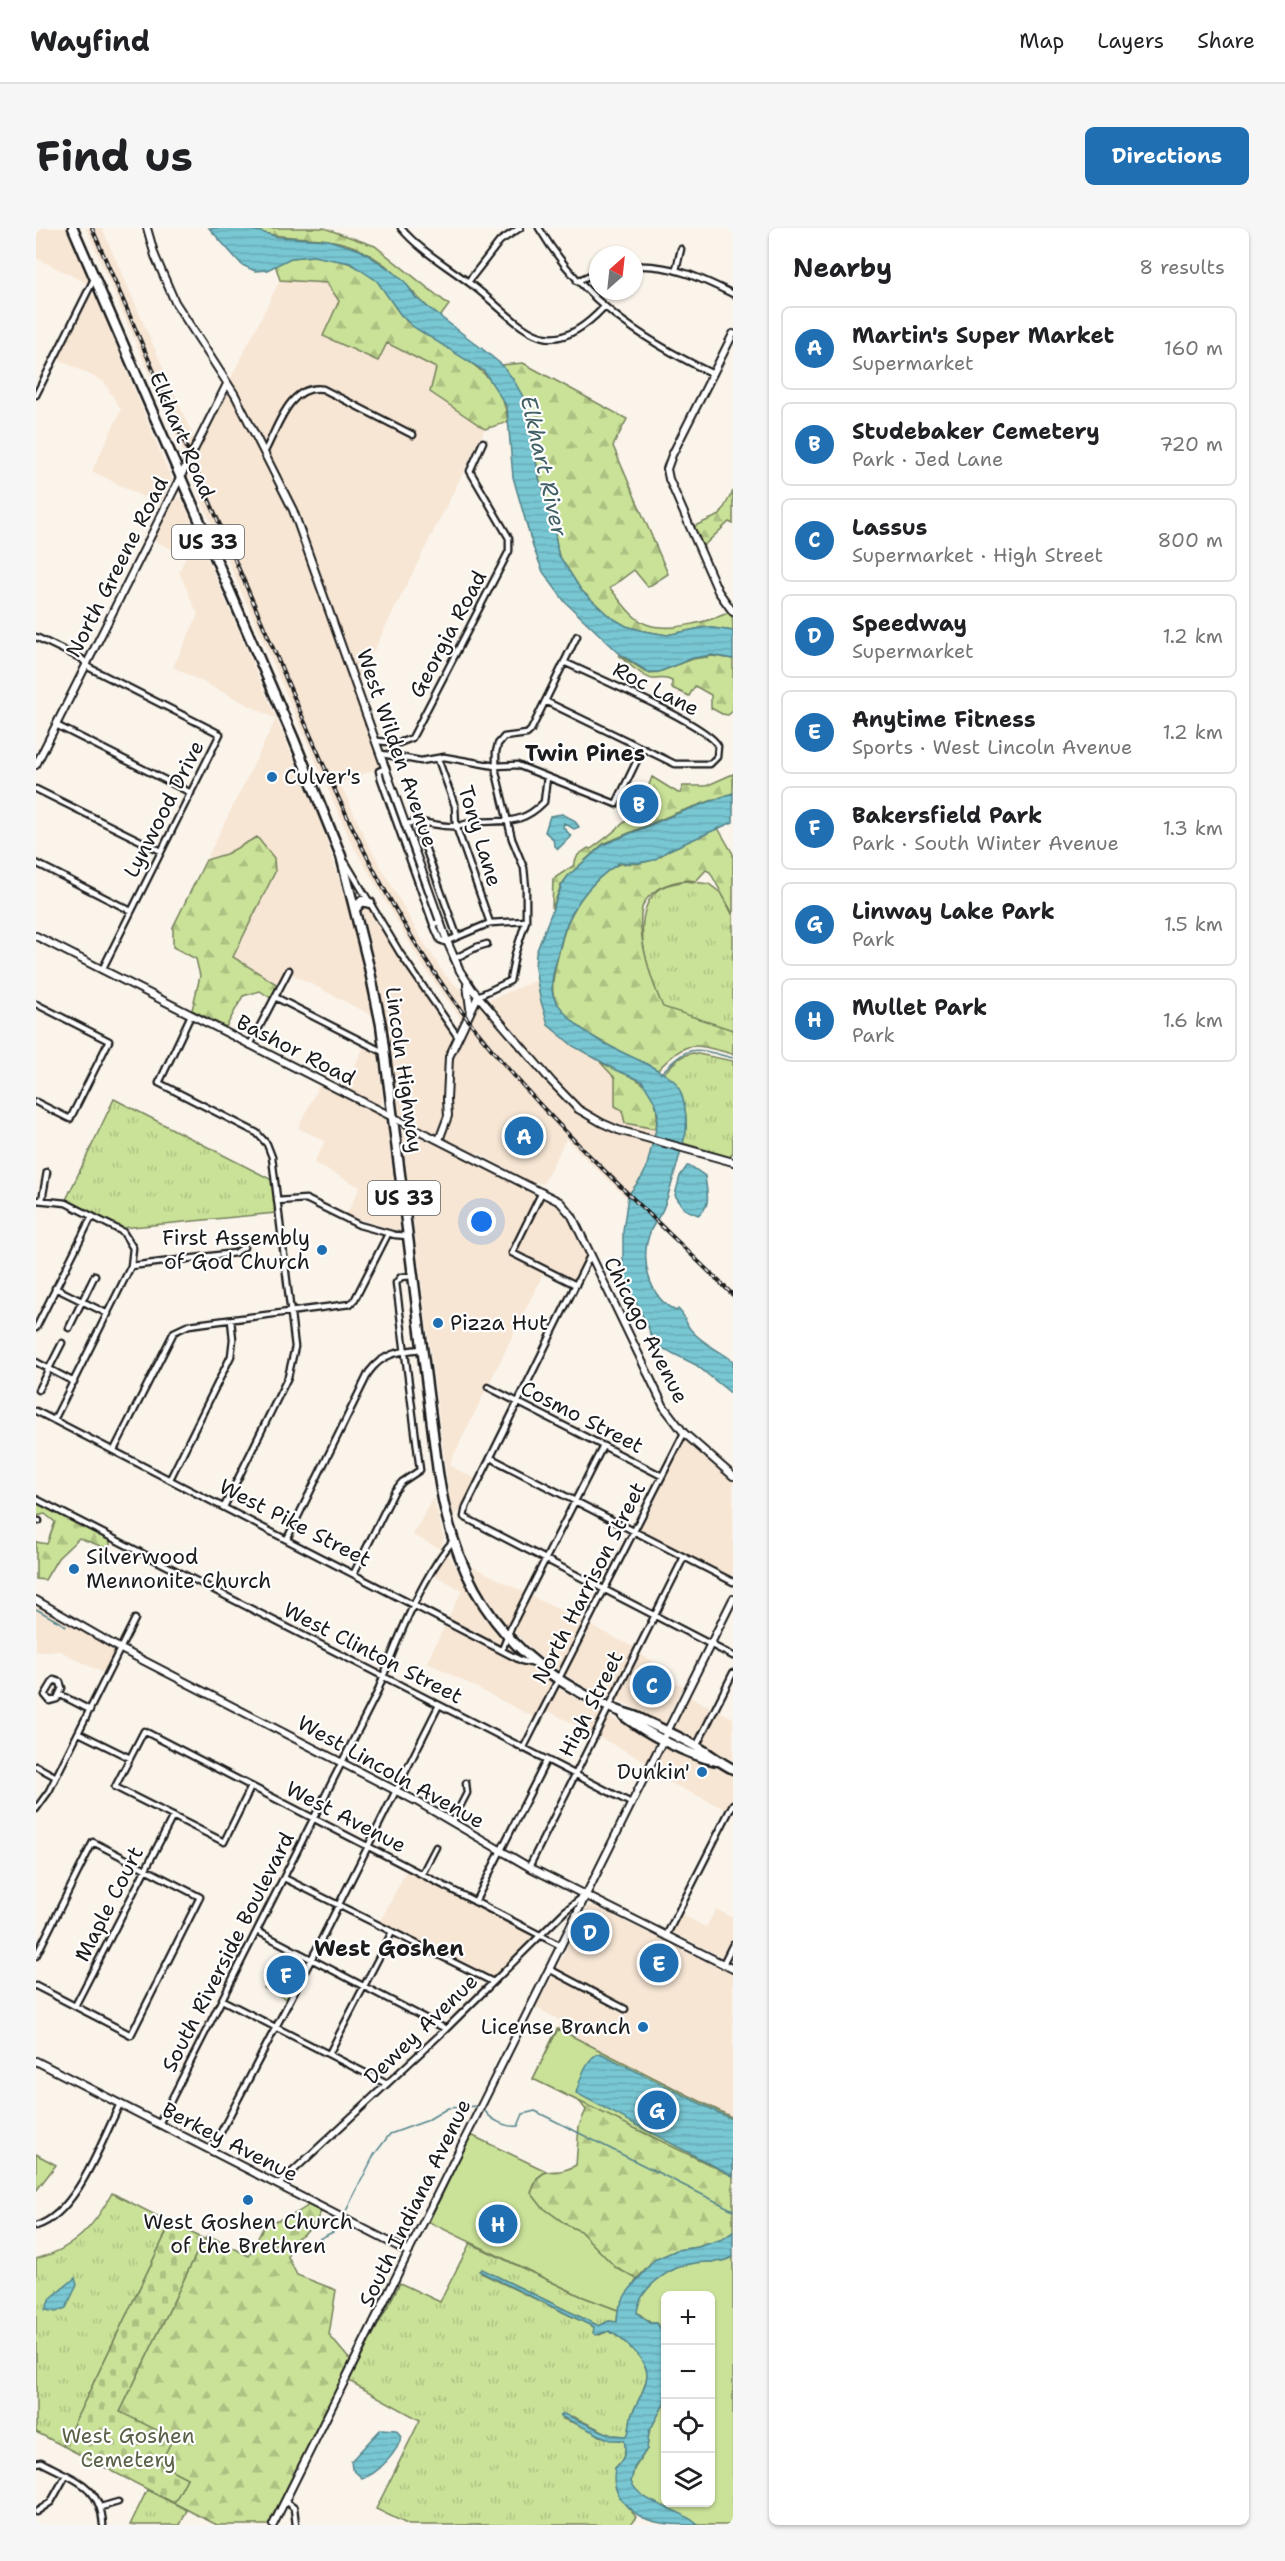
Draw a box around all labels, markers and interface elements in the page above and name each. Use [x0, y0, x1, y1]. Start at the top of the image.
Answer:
text: Wayfind [30, 22, 150, 60]
text: Map [1019, 27, 1064, 55]
text: Layers [1097, 27, 1164, 55]
text: Share [1197, 27, 1255, 55]
button: Directions [1085, 127, 1249, 185]
text: Find us [36, 128, 193, 184]
north arrow [589, 246, 643, 300]
text: Nearby [793, 250, 892, 285]
text: 8 results [1139, 254, 1225, 280]
text: Martin's Super Market [852, 321, 1114, 350]
text: A [807, 335, 822, 361]
text: 160 m [1164, 335, 1223, 361]
text: Supermarket [852, 350, 974, 376]
street label: Elkhart Road [143, 367, 221, 503]
water label: Elkhart River [514, 393, 574, 540]
text: Studebaker Cemetery [852, 417, 1100, 446]
text: B [808, 431, 821, 457]
text: 720 m [1159, 431, 1223, 457]
text: Park · Jed Lane [852, 446, 1003, 472]
street label: North Greene Road [59, 472, 175, 662]
text: Lassus [852, 513, 927, 542]
road number: US 33 [172, 525, 244, 559]
text: C [808, 527, 821, 553]
text: 800 m [1158, 527, 1223, 553]
text: Supermarket · High Street [852, 542, 1103, 568]
street label: Georgia Road [403, 566, 493, 702]
text: Speedway [852, 609, 967, 638]
text: D [807, 623, 822, 649]
text: 1.2 km [1163, 623, 1223, 649]
text: Supermarket [852, 638, 974, 664]
street label: West Wilden Avenue [350, 645, 444, 851]
street label: Roc Lane [608, 655, 704, 723]
text: Anytime Fitness [852, 705, 1036, 734]
text: E [808, 719, 821, 745]
text: 1.2 km [1163, 719, 1223, 745]
text: Sports · West Lincoln Avenue [852, 734, 1132, 760]
street label: Lynwood Drive [117, 736, 211, 882]
district label: Twin Pines [525, 739, 645, 768]
place label: Culver's [284, 763, 361, 791]
marker: Culver's [265, 770, 279, 784]
street label: Tony Lane [451, 782, 509, 890]
pin: B [620, 782, 658, 826]
text: Bakersfield Park [852, 801, 1042, 830]
text: F [809, 815, 820, 841]
text: 1.3 km [1163, 815, 1223, 841]
text: Park · South Winter Avenue [852, 830, 1119, 856]
text: Linway Lake Park [852, 897, 1055, 926]
text: G [806, 911, 823, 937]
text: 1.5 km [1164, 911, 1223, 937]
text: Park [852, 926, 895, 952]
street label: Lincoln Highway [378, 985, 430, 1155]
text: Mullet Park [852, 993, 987, 1022]
text: H [807, 1007, 822, 1033]
text: 1.6 km [1163, 1007, 1223, 1033]
street label: Bashor Road [232, 1008, 360, 1092]
text: Park [852, 1022, 895, 1048]
pin: A [504, 1114, 544, 1158]
road number: US 33 [368, 1181, 440, 1215]
your location [467, 1207, 496, 1236]
place label: First Assembly of God Church [162, 1224, 310, 1276]
marker: First Assembly of God Church [315, 1243, 329, 1257]
street label: Chicago Avenue [597, 1252, 695, 1408]
place label: Pizza Hut [450, 1309, 548, 1337]
marker: Pizza Hut [431, 1316, 445, 1330]
street label: Cosmo Street [516, 1374, 648, 1460]
street label: West Pike Street [214, 1473, 376, 1573]
street label: North Harrison Street [526, 1477, 652, 1689]
place label: Silverwood Mennonite Church [86, 1543, 271, 1595]
marker: Silverwood Mennonite Church [67, 1562, 81, 1576]
street label: West Clinton Street [279, 1596, 467, 1710]
street label: High Street [552, 1646, 630, 1762]
pin: C [632, 1662, 672, 1708]
street label: West Lincoln Avenue [292, 1709, 490, 1835]
place label: Dunkin' [617, 1758, 690, 1786]
marker: Dunkin' [695, 1765, 709, 1779]
street label: West Avenue [281, 1775, 411, 1859]
street label: South Riverside Boulevard [155, 1827, 301, 2077]
street label: Maple Court [68, 1842, 150, 1966]
pin: D [570, 1910, 610, 1954]
district label: West Goshen [314, 1934, 464, 1963]
pin: E [640, 1940, 678, 1986]
pin: F [266, 1952, 306, 1998]
street label: Dewey Avenue [358, 1967, 484, 2091]
place label: License Branch [481, 2013, 631, 2041]
marker: License Branch [636, 2020, 650, 2034]
pin: G [638, 2088, 676, 2132]
street label: South Indiana Avenue [352, 2094, 478, 2312]
street label: Berkey Avenue [157, 2096, 303, 2188]
marker: West Goshen Church of the Brethren [241, 2193, 255, 2207]
pin: H [478, 2202, 518, 2246]
place label: West Goshen Church of the Brethren [143, 2208, 353, 2260]
map controls [661, 2291, 715, 2507]
button: + [661, 2291, 715, 2345]
button: − [661, 2345, 715, 2399]
button: locate [661, 2399, 715, 2453]
park label: West Goshen Cemetery [61, 2422, 195, 2474]
button: layers [661, 2453, 715, 2507]

